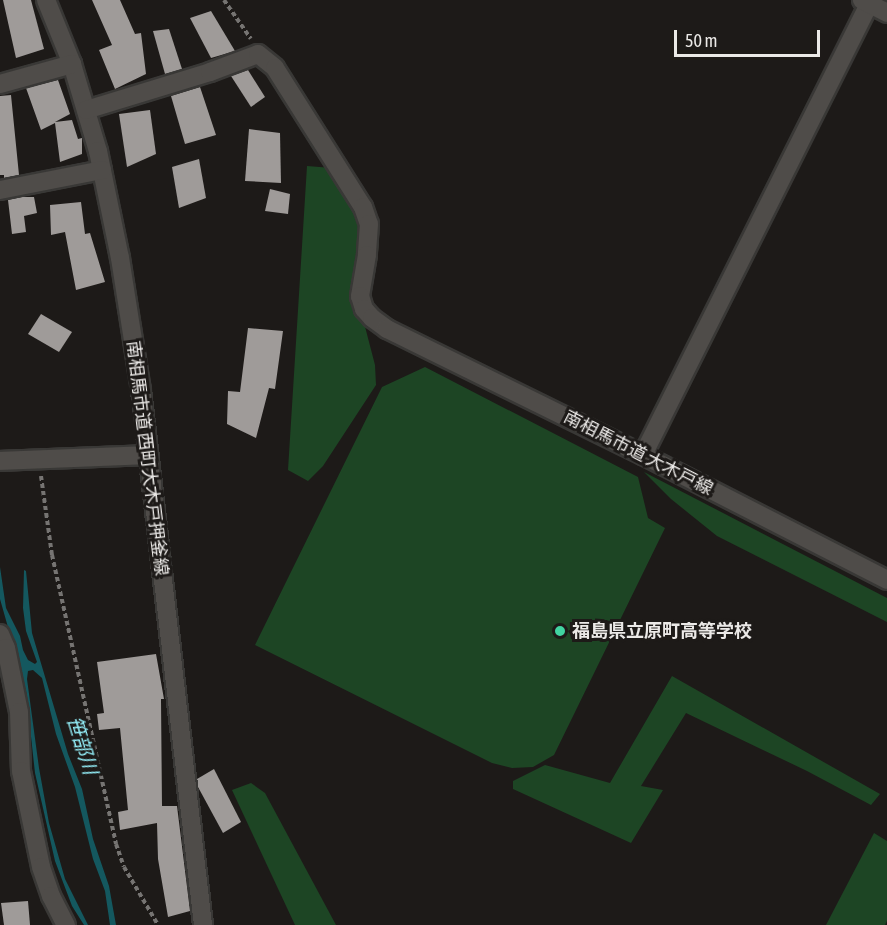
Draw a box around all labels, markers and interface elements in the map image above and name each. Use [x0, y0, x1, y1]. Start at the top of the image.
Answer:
scale bar [677, 18, 822, 56]
text: 50 m [685, 30, 717, 51]
street label: 南相馬市道 西町大木戸押釜線 [122, 339, 172, 577]
street label: 南相馬市道 大木戸線 [560, 406, 716, 500]
place label: 福島県立原町高等学校 [572, 620, 752, 642]
marker: 福島県立原町高等学校 [553, 624, 567, 638]
water label: 笹部川 [63, 713, 103, 777]

